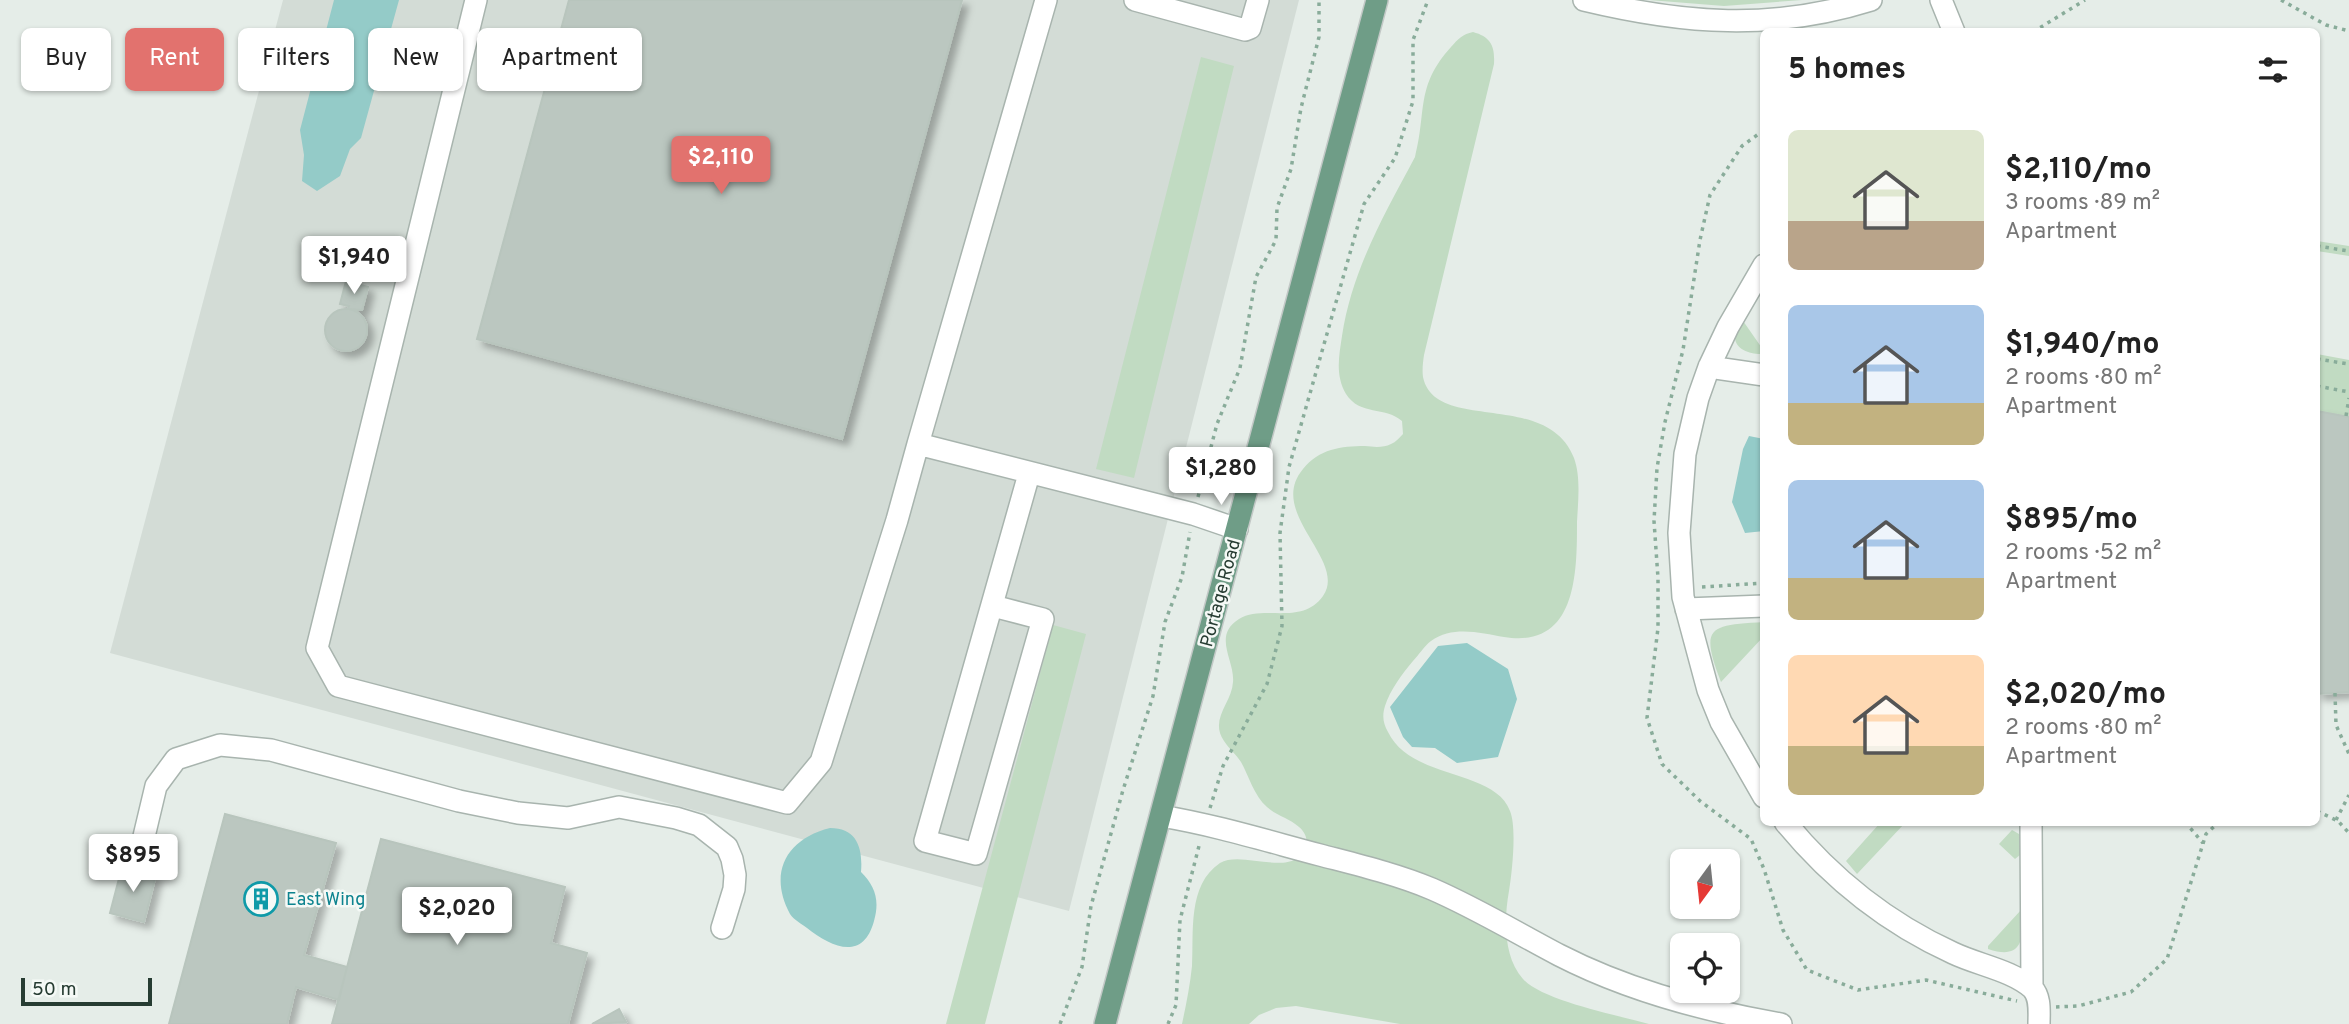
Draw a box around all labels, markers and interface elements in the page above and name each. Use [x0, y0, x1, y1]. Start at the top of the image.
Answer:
chip: Buy [21, 28, 111, 91]
chip: Rent [125, 28, 224, 91]
chip: Filters [238, 28, 354, 91]
chip: New [368, 28, 463, 91]
chip: Apartment [477, 28, 642, 91]
icon: filters [2254, 51, 2292, 89]
text: 5 homes [1788, 52, 1906, 89]
pin: $2,110 [664, 136, 778, 196]
text: $2,110 [687, 144, 755, 173]
text: $2,110/mo [2005, 152, 2152, 189]
icon: home [1844, 158, 1928, 242]
text: 3 rooms · 89 m² [2005, 189, 2160, 218]
text: Apartment [2005, 218, 2117, 247]
pin: $1,940 [297, 236, 411, 296]
text: $1,940 [317, 244, 391, 273]
text: $1,940/mo [2005, 327, 2159, 364]
icon: home [1844, 333, 1928, 417]
text: 2 rooms · 80 m² [2005, 364, 2162, 393]
text: Apartment [2005, 393, 2117, 422]
pin: $1,280 [1164, 448, 1278, 507]
text: $1,280 [1185, 455, 1257, 484]
text: $895/mo [2005, 502, 2138, 539]
icon: home [1844, 508, 1928, 592]
street label: Portage Road [1196, 537, 1247, 650]
text: 2 rooms · 52 m² [2005, 539, 2161, 568]
text: Apartment [2005, 568, 2117, 597]
text: $2,020/mo [2005, 677, 2166, 714]
icon: home [1844, 683, 1928, 767]
text: 2 rooms · 80 m² [2005, 714, 2162, 743]
text: Apartment [2005, 743, 2117, 772]
pin: $895 [92, 834, 174, 894]
text: $895 [105, 842, 161, 871]
north arrow [1670, 849, 1740, 919]
map controls [1670, 849, 1740, 1003]
building icon: East Wing [242, 880, 280, 918]
pin: $2,020 [400, 888, 514, 947]
place label: East Wing [286, 889, 365, 912]
text: $2,020 [418, 895, 496, 924]
button: locate [1670, 933, 1740, 1003]
scale bar [21, 975, 152, 1007]
text: 50 m [32, 978, 77, 1002]

